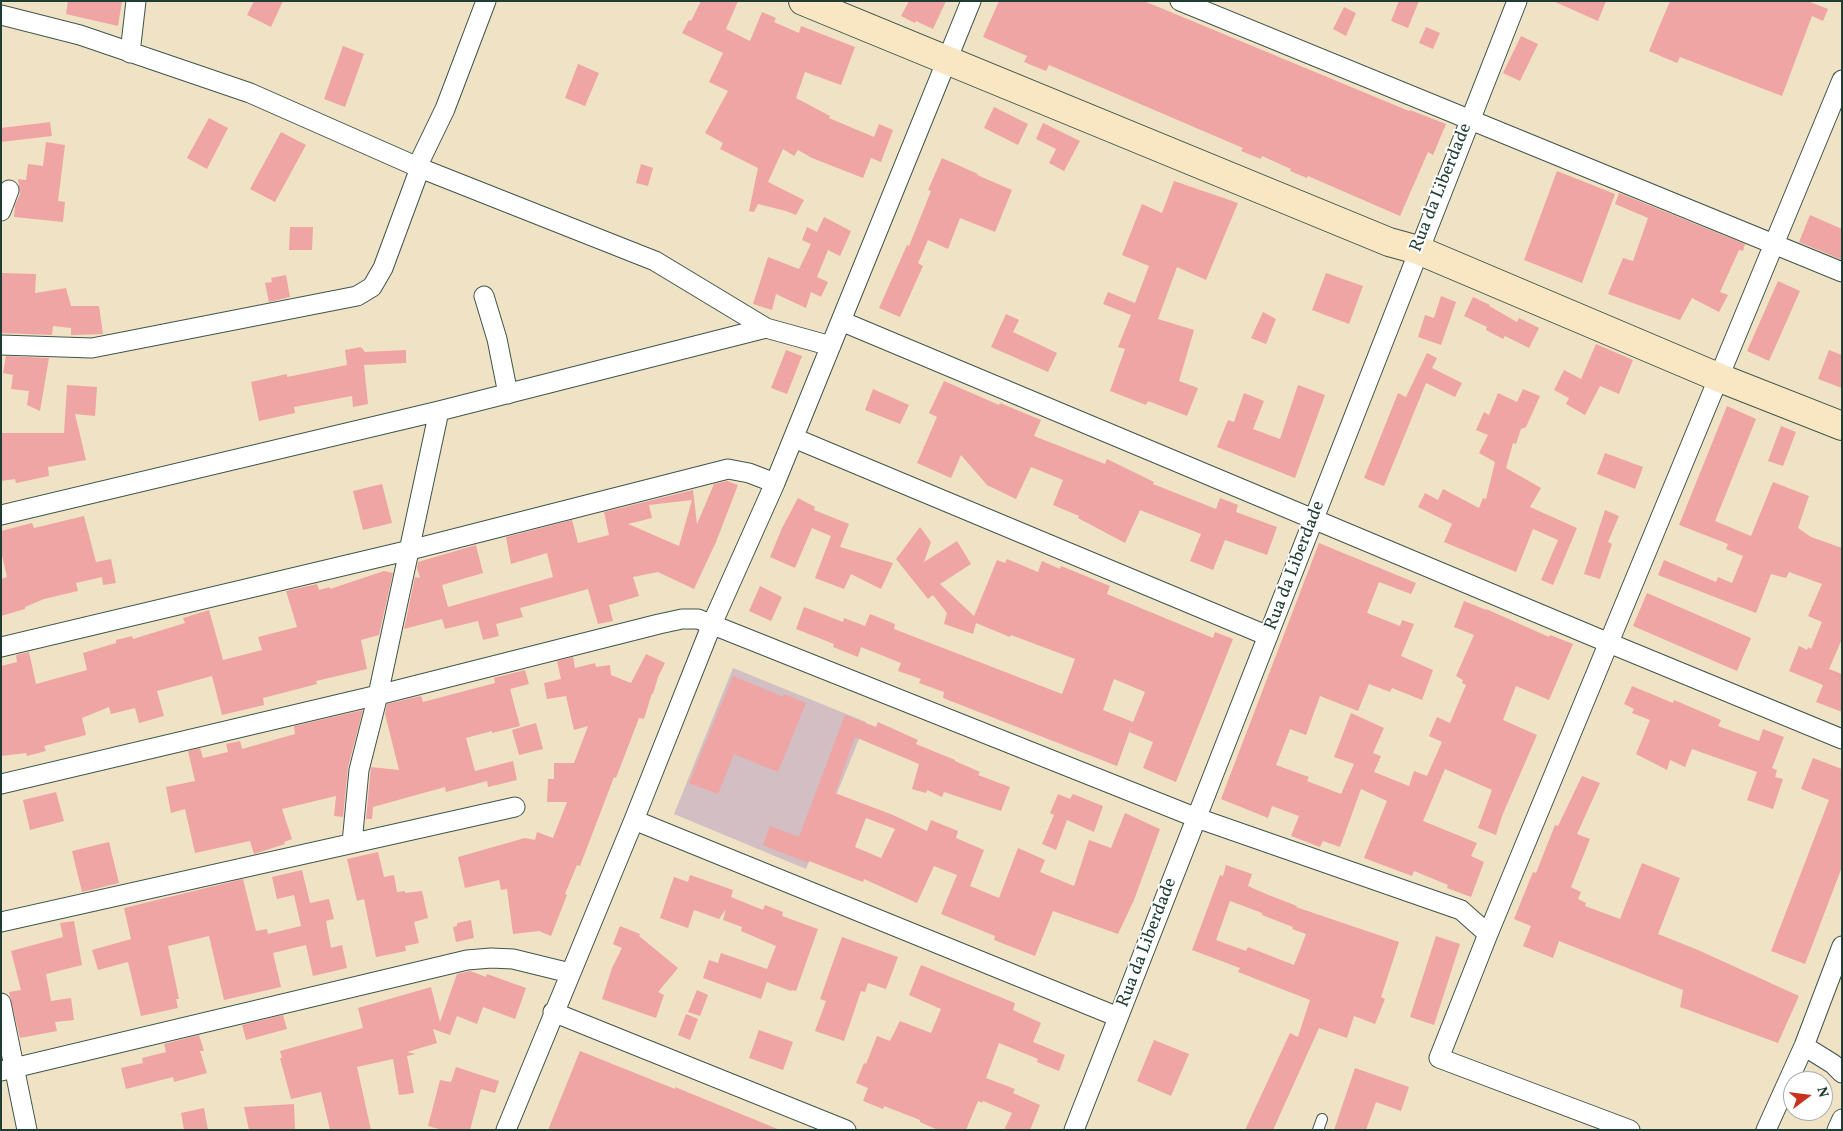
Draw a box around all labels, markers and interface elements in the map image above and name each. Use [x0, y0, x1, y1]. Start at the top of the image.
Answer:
street label: Rua da Liberdade [1406, 120, 1478, 256]
street label: Rua da Liberdade [1261, 498, 1331, 634]
street label: Rua da Liberdade [1113, 875, 1183, 1011]
north arrow [1783, 1071, 1833, 1121]
text: N [1812, 1085, 1832, 1100]

